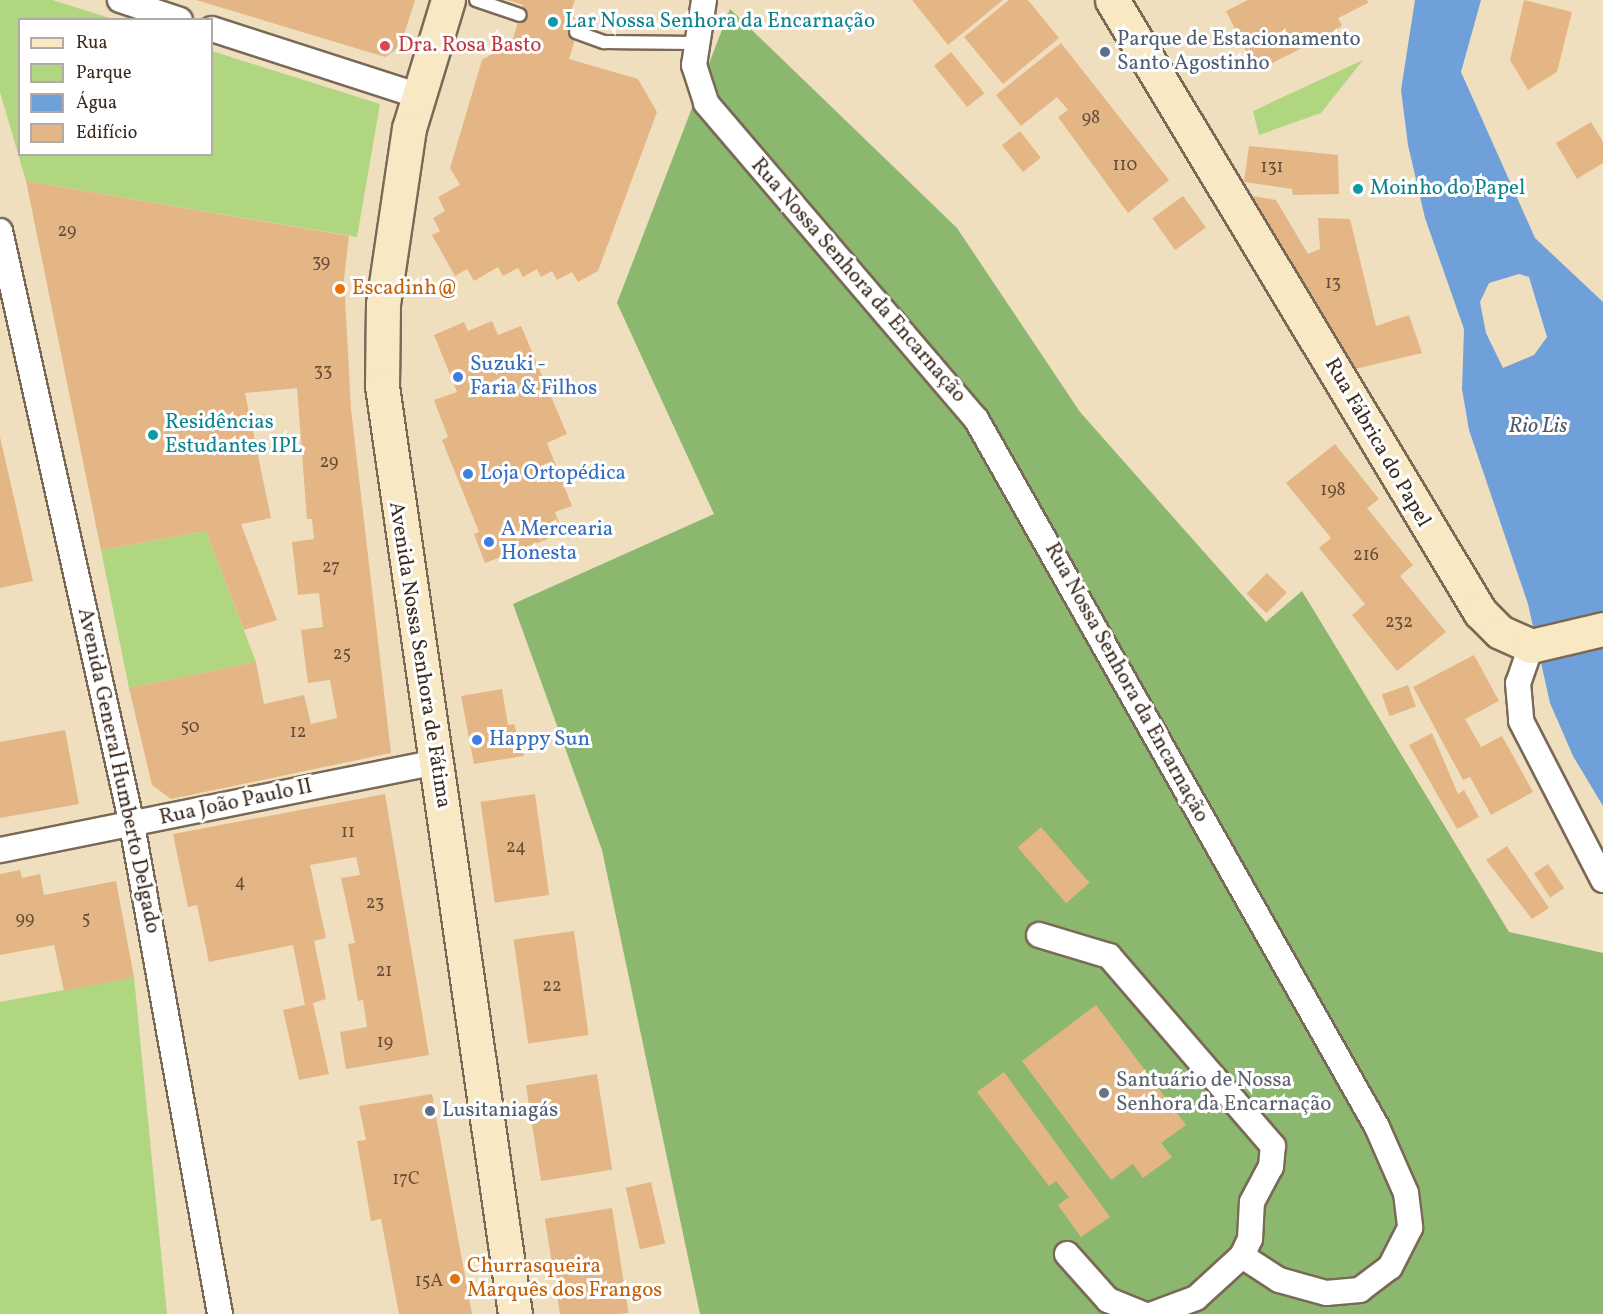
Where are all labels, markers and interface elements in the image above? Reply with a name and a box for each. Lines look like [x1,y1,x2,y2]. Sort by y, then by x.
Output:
place label: Lar Nossa Senhora da Encarnação [565,9,875,35]
marker: Lar Nossa Senhora da Encarnação [546,15,560,29]
legend [18,18,213,156]
place label: Parque de Estacionamento Santo Agostinho [1117,27,1361,77]
text: Rua [76,31,107,56]
place label: Dra. Rosa Basto [398,33,541,59]
marker: Dra. Rosa Basto [376,37,394,55]
marker: Parque de Estacionamento Santo Agostinho [1098,45,1112,59]
text: Parque [76,61,131,86]
text: Água [76,91,117,116]
house number: 98 [1082,108,1100,130]
text: Edifício [76,121,137,146]
street label: Rua Nossa Senhora da Encarnação [745,154,971,408]
house number: 110 [1113,155,1137,177]
house number: 131 [1260,157,1284,179]
place label: Moinho do Papel [1370,176,1525,202]
marker: Moinho do Papel [1351,182,1365,196]
house number: 29 [58,221,76,243]
house number: 39 [312,252,330,274]
house number: 13 [1325,273,1341,295]
place label: Escadinh@ [352,276,458,302]
marker: Escadinh@ [333,282,347,296]
place label: Suzuki - Faria & Filhos [470,352,597,402]
street label: Rua Fábrica do Papel [1318,354,1436,532]
house number: 33 [314,361,332,383]
marker: Suzuki - Faria & Filhos [451,370,465,384]
place label: Residências Estudantes IPL [165,410,302,460]
water label: Rio Lis [1509,414,1567,440]
marker: Residências Estudantes IPL [146,428,160,442]
house number: 29 [320,452,338,474]
place label: Loja Ortopédica [480,461,626,487]
marker: Loja Ortopédica [461,467,475,481]
house number: 198 [1320,480,1346,502]
street label: Avenida Nossa Senhora de Fátima [382,500,456,810]
place label: A Mercearia Honesta [501,517,613,567]
marker: A Mercearia Honesta [482,535,496,549]
street label: Rua Nossa Senhora da Encarnação [1038,539,1214,827]
house number: 216 [1353,545,1379,567]
house number: 27 [322,557,340,579]
street label: Avenida General Humberto Delgado [71,606,165,936]
house number: 232 [1385,612,1413,634]
house number: 25 [333,644,351,666]
house number: 50 [180,717,200,739]
house number: 12 [290,722,306,744]
place label: Happy Sun [489,727,591,753]
marker: Happy Sun [470,733,484,747]
street label: Rua João Paulo II [157,774,315,832]
house number: 11 [341,822,355,844]
house number: 24 [506,837,526,859]
house number: 4 [235,872,245,894]
house number: 23 [366,893,384,915]
house number: 99 [16,909,34,931]
house number: 5 [82,909,90,931]
house number: 21 [376,961,392,983]
house number: 22 [542,976,562,998]
house number: 19 [377,1032,393,1054]
place label: Santuário de Nossa Senhora da Encarnação [1116,1068,1332,1118]
marker: Santuário de Nossa Senhora da Encarnação [1097,1086,1111,1100]
place label: Lusitaniagás [442,1098,558,1124]
marker: Lusitaniagás [423,1104,437,1118]
house number: 17C [392,1169,420,1191]
place label: Churrasqueira Marquês dos Frangos [467,1254,662,1304]
house number: 15A [415,1271,443,1293]
marker: Churrasqueira Marquês dos Frangos [448,1272,462,1286]

